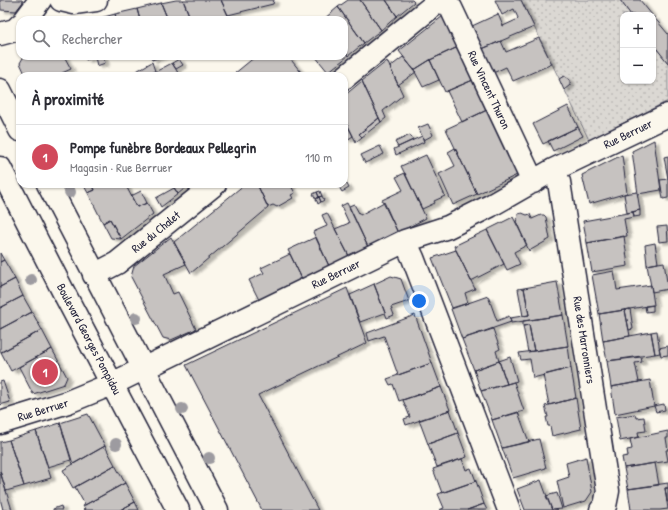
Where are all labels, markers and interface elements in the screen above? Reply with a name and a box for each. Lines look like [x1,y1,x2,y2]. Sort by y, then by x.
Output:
map controls [620,12,656,84]
button: + [620,12,656,48]
search box [16,16,348,60]
icon: search [30,27,52,49]
text: Rechercher [62,28,123,49]
street label: Rue Vincent Thuron [464,48,515,132]
button: − [620,48,656,84]
text: À proximité [32,87,104,110]
street label: Rue Berruer [601,114,655,153]
text: Pompe funèbre Bordeaux Pellegrin [70,137,256,158]
text: 1 [43,148,47,166]
text: 110 m [305,148,332,166]
text: Magasin · Rue Berruer [70,158,173,176]
street label: Rue du Chalet [128,206,184,257]
street label: Rue Berruer [309,254,363,293]
street label: Boulevard Georges Pompidou [53,280,126,398]
your location [409,291,429,311]
street label: Rue des Marronniers [569,295,600,385]
pin: 1 [32,357,58,387]
street label: Rue Berruer [15,394,71,425]

